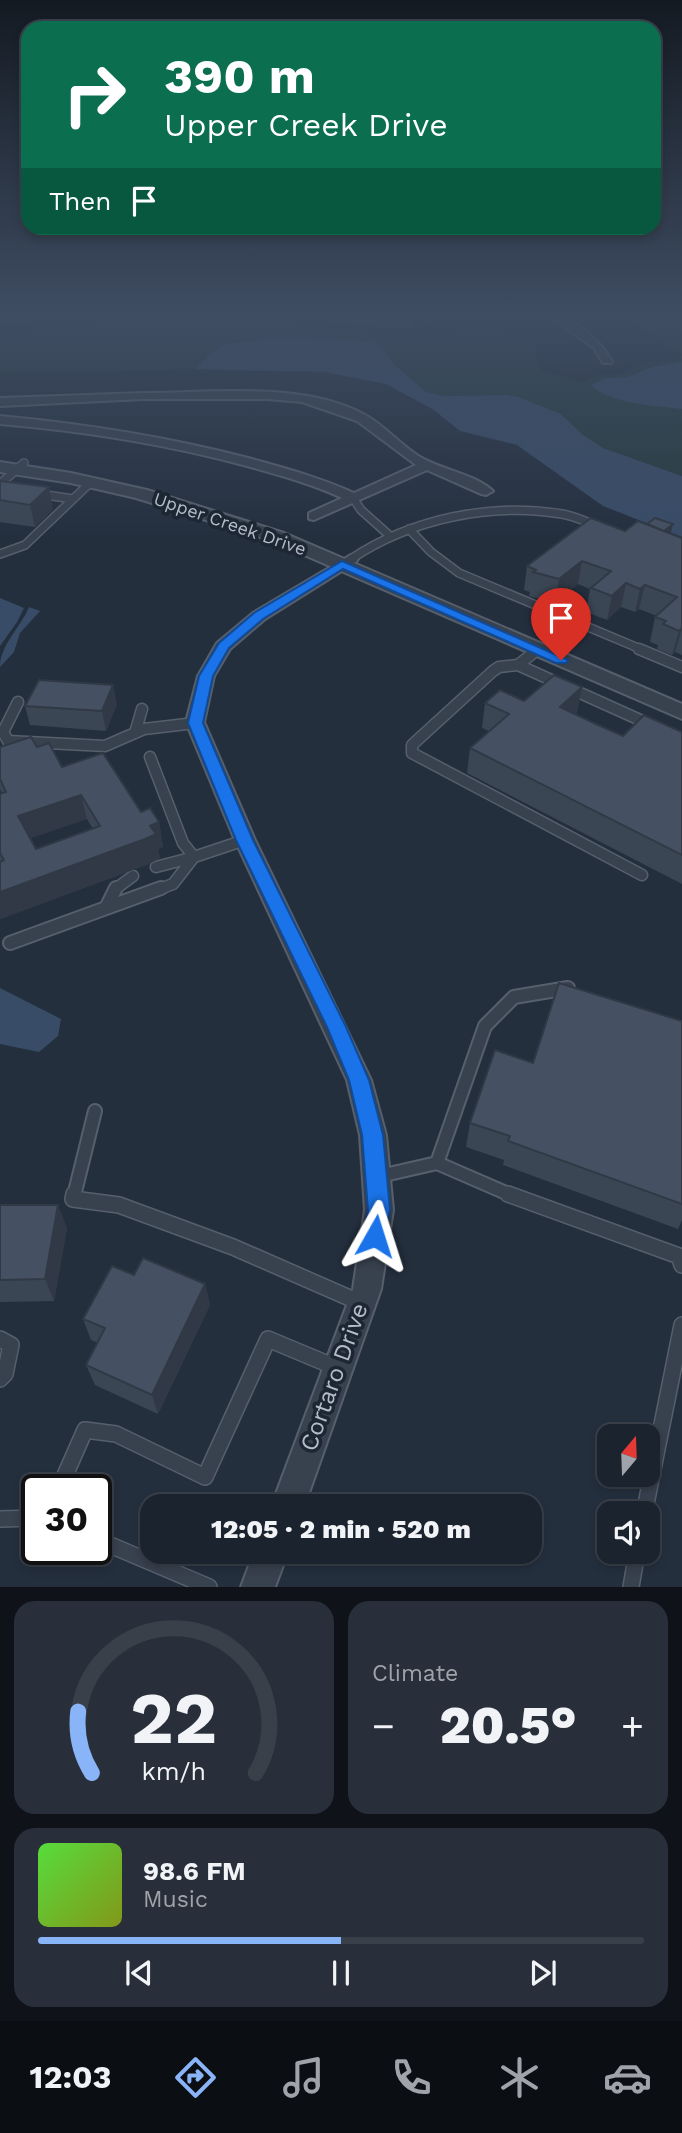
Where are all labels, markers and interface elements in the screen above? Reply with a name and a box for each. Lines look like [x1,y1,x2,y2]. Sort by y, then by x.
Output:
text: 390 m [164,47,315,105]
icon: right [49,49,140,140]
text: Upper Creek Drive [164,106,448,144]
icon: arrive [125,182,163,220]
text: Then [49,186,111,216]
street label: Upper Creek Drive [151,488,309,559]
pin [531,588,591,660]
icon: arrive [542,599,580,637]
position arrow [338,1199,412,1273]
street label: Cortaro Drive [294,1299,374,1455]
north arrow [597,1424,660,1488]
map controls [597,1424,660,1564]
speed limit sign: 30 [21,1474,112,1565]
button: sound [597,1501,660,1564]
text: 12:05 · 2 min · 520 m [211,1514,471,1544]
text: Climate [372,1660,458,1687]
text: 22 [131,1676,217,1762]
text: 20.5° [439,1695,577,1756]
text: − [372,1704,395,1748]
text: + [621,1704,644,1748]
text: km/h [142,1757,206,1786]
text: 98.6 FM [143,1856,246,1886]
text: Music [143,1886,208,1913]
icon: previous [120,1954,158,1992]
icon: pause [322,1954,360,1992]
icon: next [524,1954,562,1992]
icon: directions [171,2053,220,2102]
icon: music [279,2053,328,2102]
icon: phone [387,2053,436,2102]
icon: climate [495,2053,544,2102]
icon: car [603,2053,652,2102]
text: 12:03 [30,2058,111,2096]

